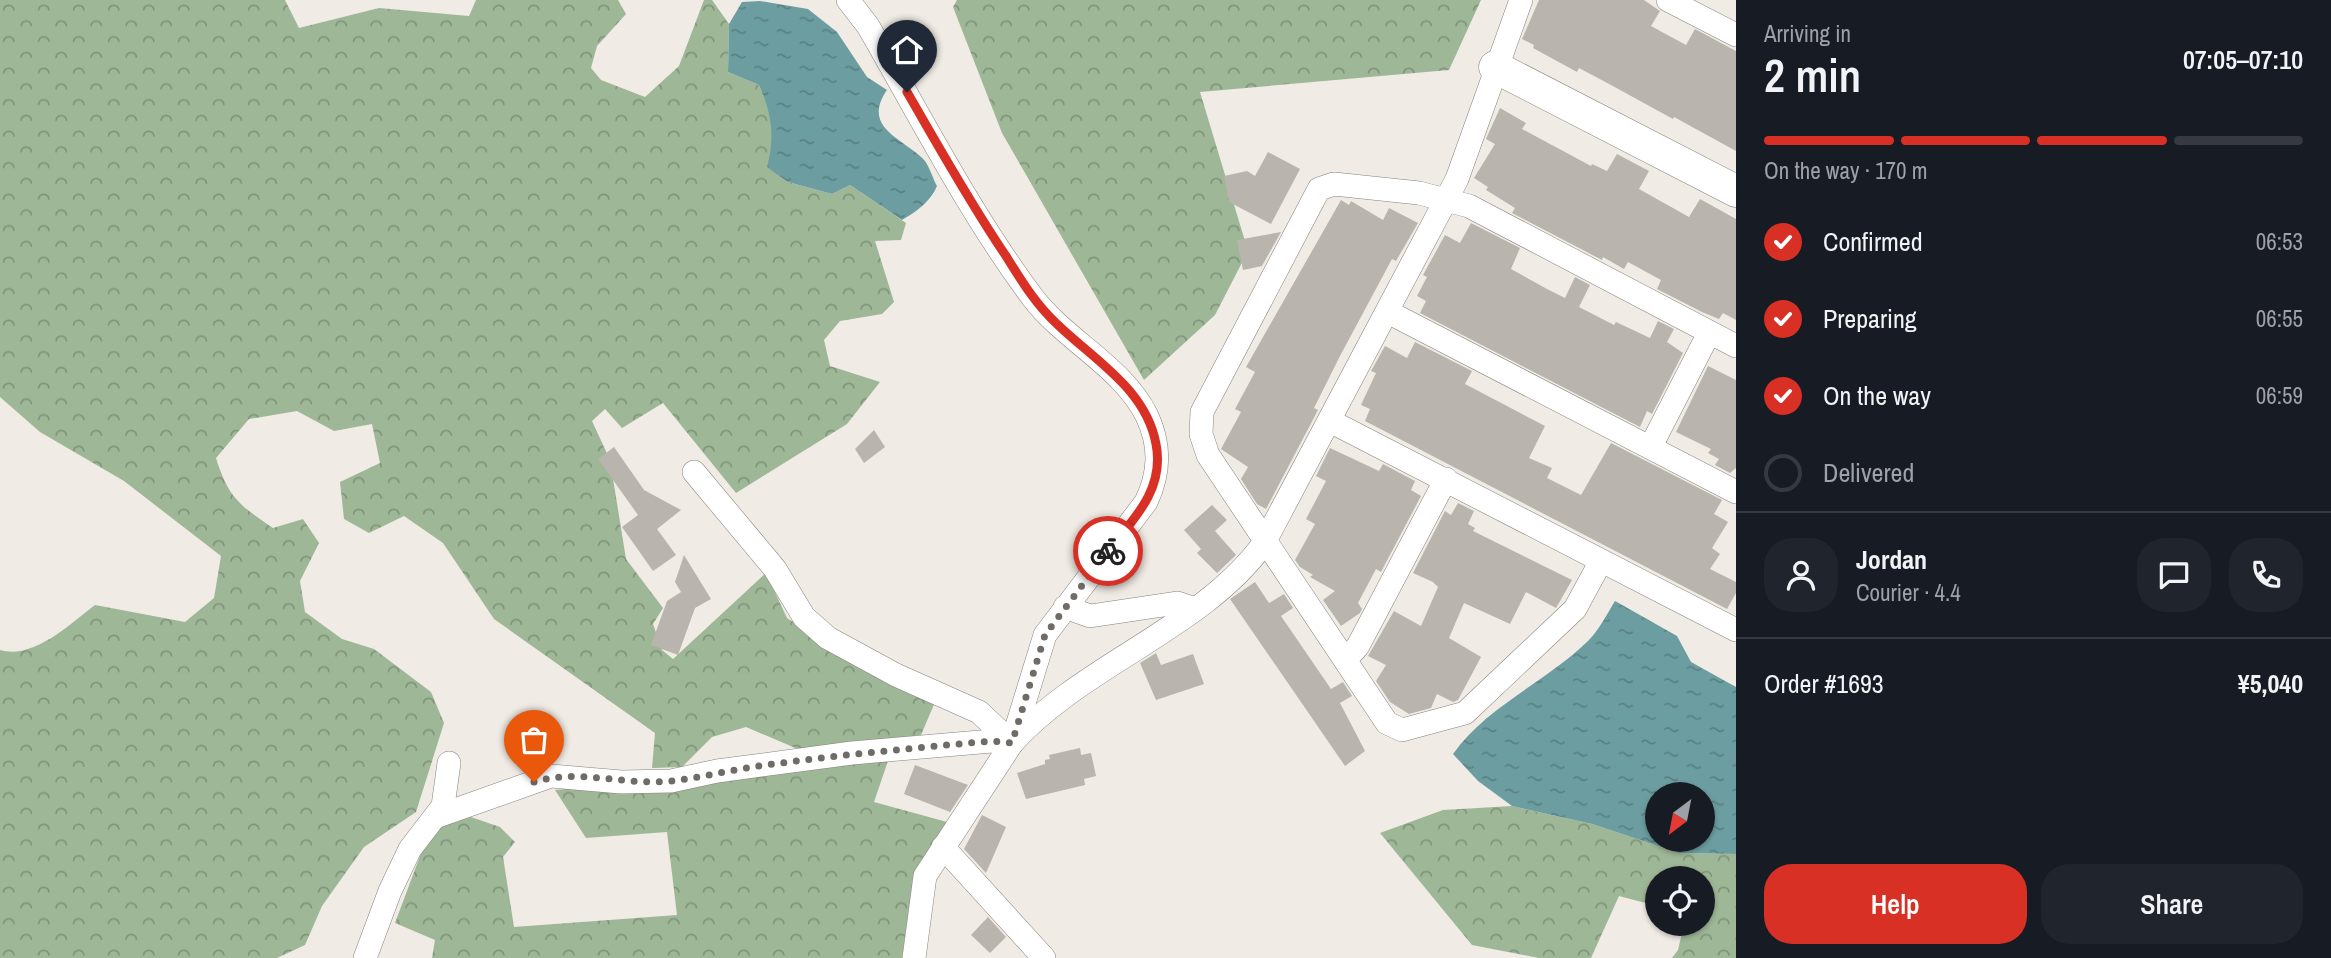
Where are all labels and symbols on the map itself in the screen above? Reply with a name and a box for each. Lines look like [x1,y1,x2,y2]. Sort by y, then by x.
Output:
pin [877,20,937,92]
courier [1073,516,1143,586]
pin [504,710,564,782]
north arrow [1645,782,1715,852]

